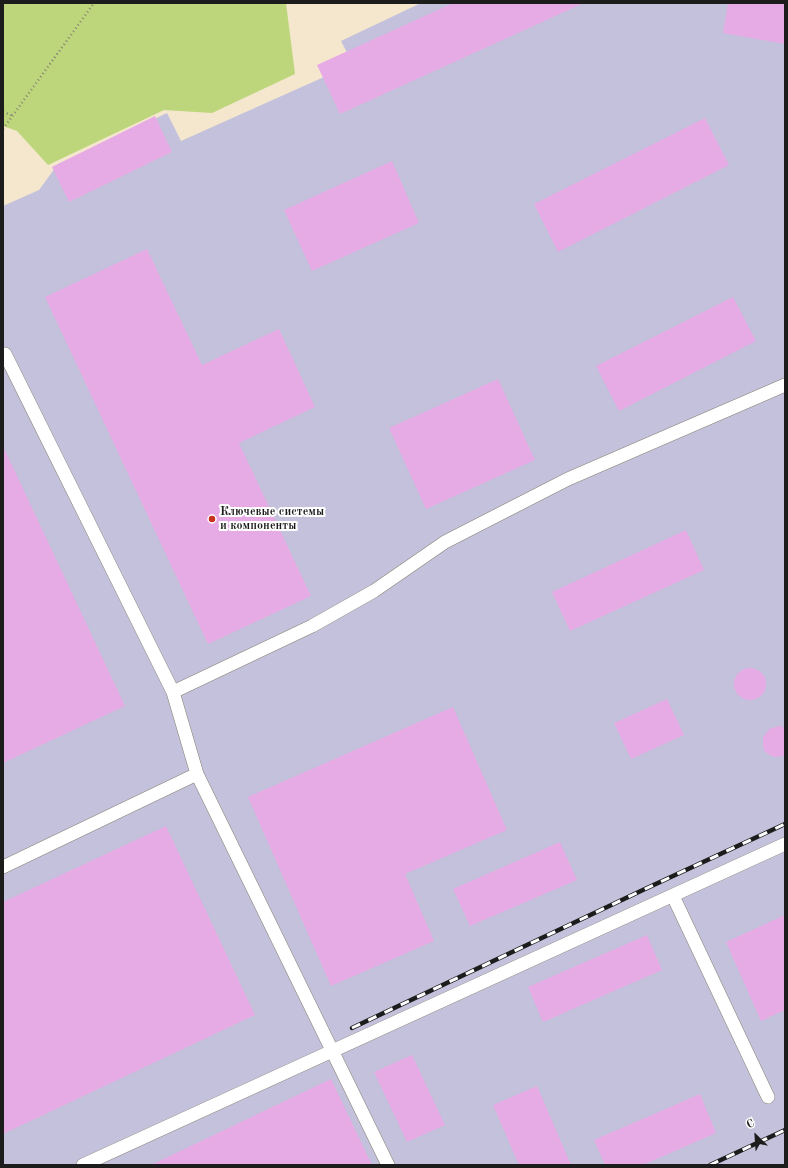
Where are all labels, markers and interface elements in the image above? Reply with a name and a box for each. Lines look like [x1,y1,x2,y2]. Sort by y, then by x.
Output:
place label: Ключевые системы и компоненты [220,505,324,533]
marker: Ключевые системы и компоненты [207,514,217,524]
north arrow [736,1116,776,1156]
text: С [745,1118,756,1131]

